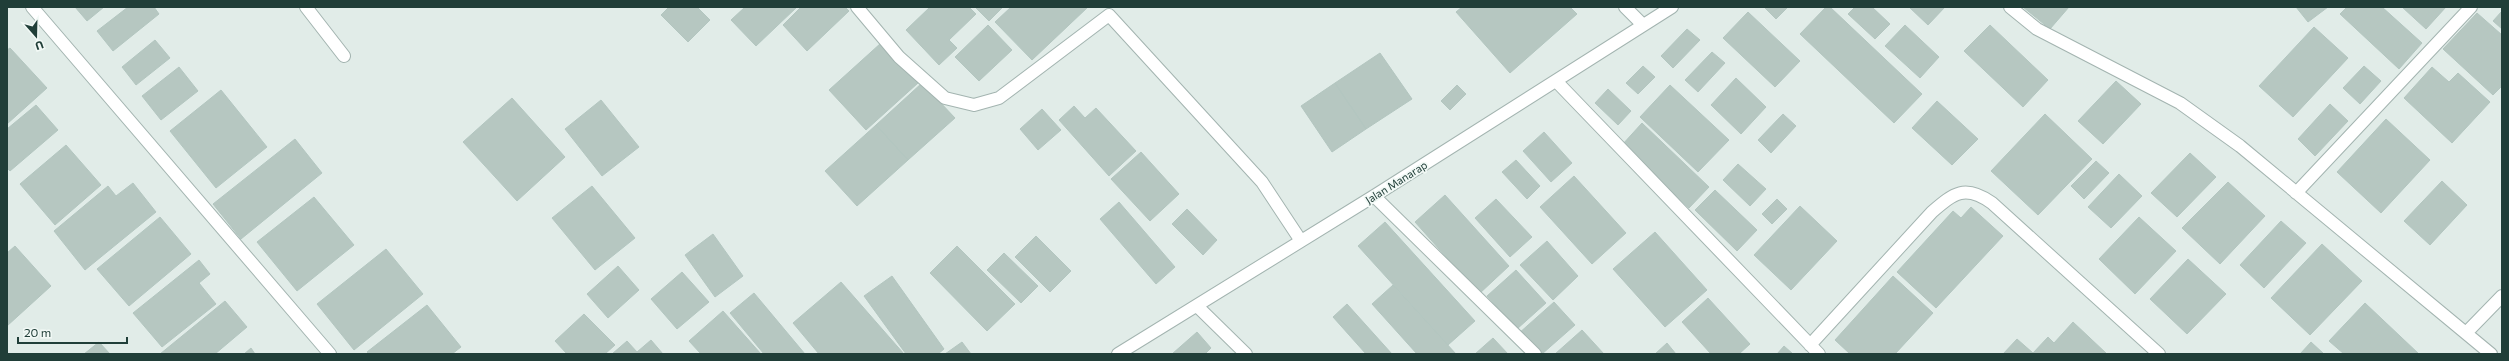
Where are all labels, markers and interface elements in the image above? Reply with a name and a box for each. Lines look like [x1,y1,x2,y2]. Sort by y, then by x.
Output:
north arrow [16,16,56,56]
text: U [34,38,46,53]
street label: Jalan Manarap [1363,158,1430,207]
scale bar [18,319,127,345]
text: 20 m [24,325,51,339]

